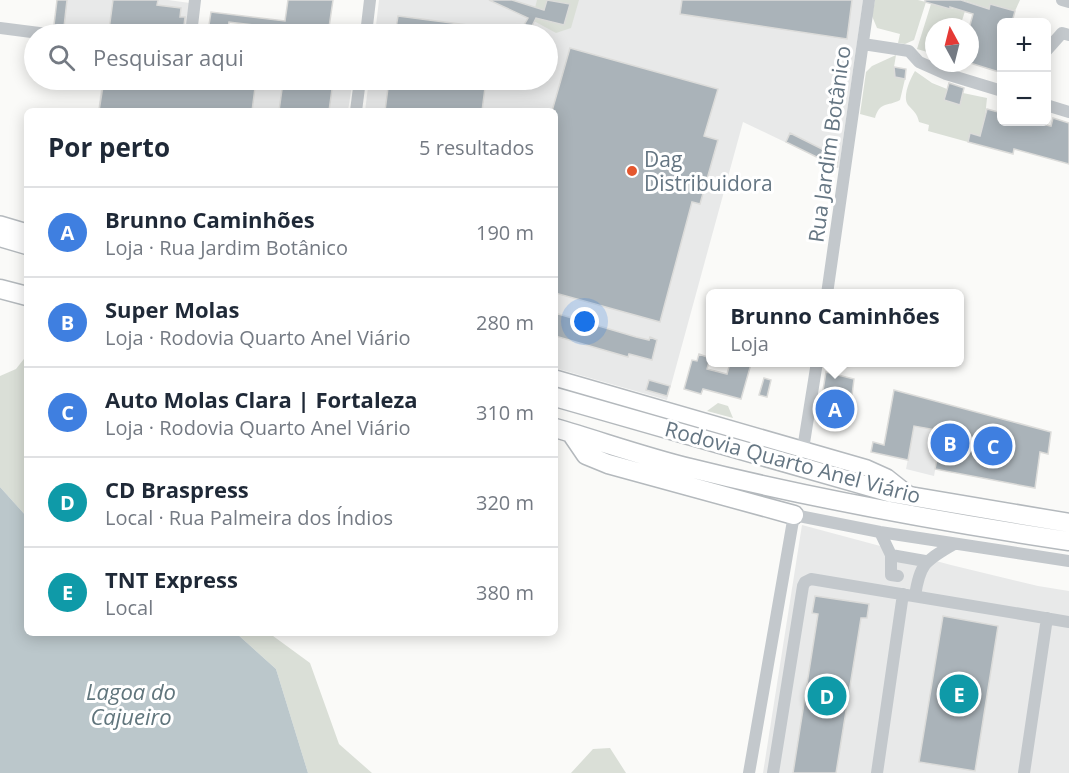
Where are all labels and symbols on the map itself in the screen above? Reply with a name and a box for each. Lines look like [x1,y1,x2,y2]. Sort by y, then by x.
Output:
north arrow [925,18,979,72]
street label: Rua Jardim Botânico [801,44,857,244]
place label: Dag Distribuidora [644,145,773,197]
marker: Dag Distribuidora [625,164,639,178]
your location [570,307,599,336]
pin: A [816,386,854,432]
street label: Rodovia Quarto Anel Viário [662,414,924,510]
pin: B [930,420,970,466]
pin: C [974,424,1012,468]
pin: E [940,672,978,716]
pin: D [808,674,846,718]
water label: Lagoa do Cajueiro [86,676,176,731]

